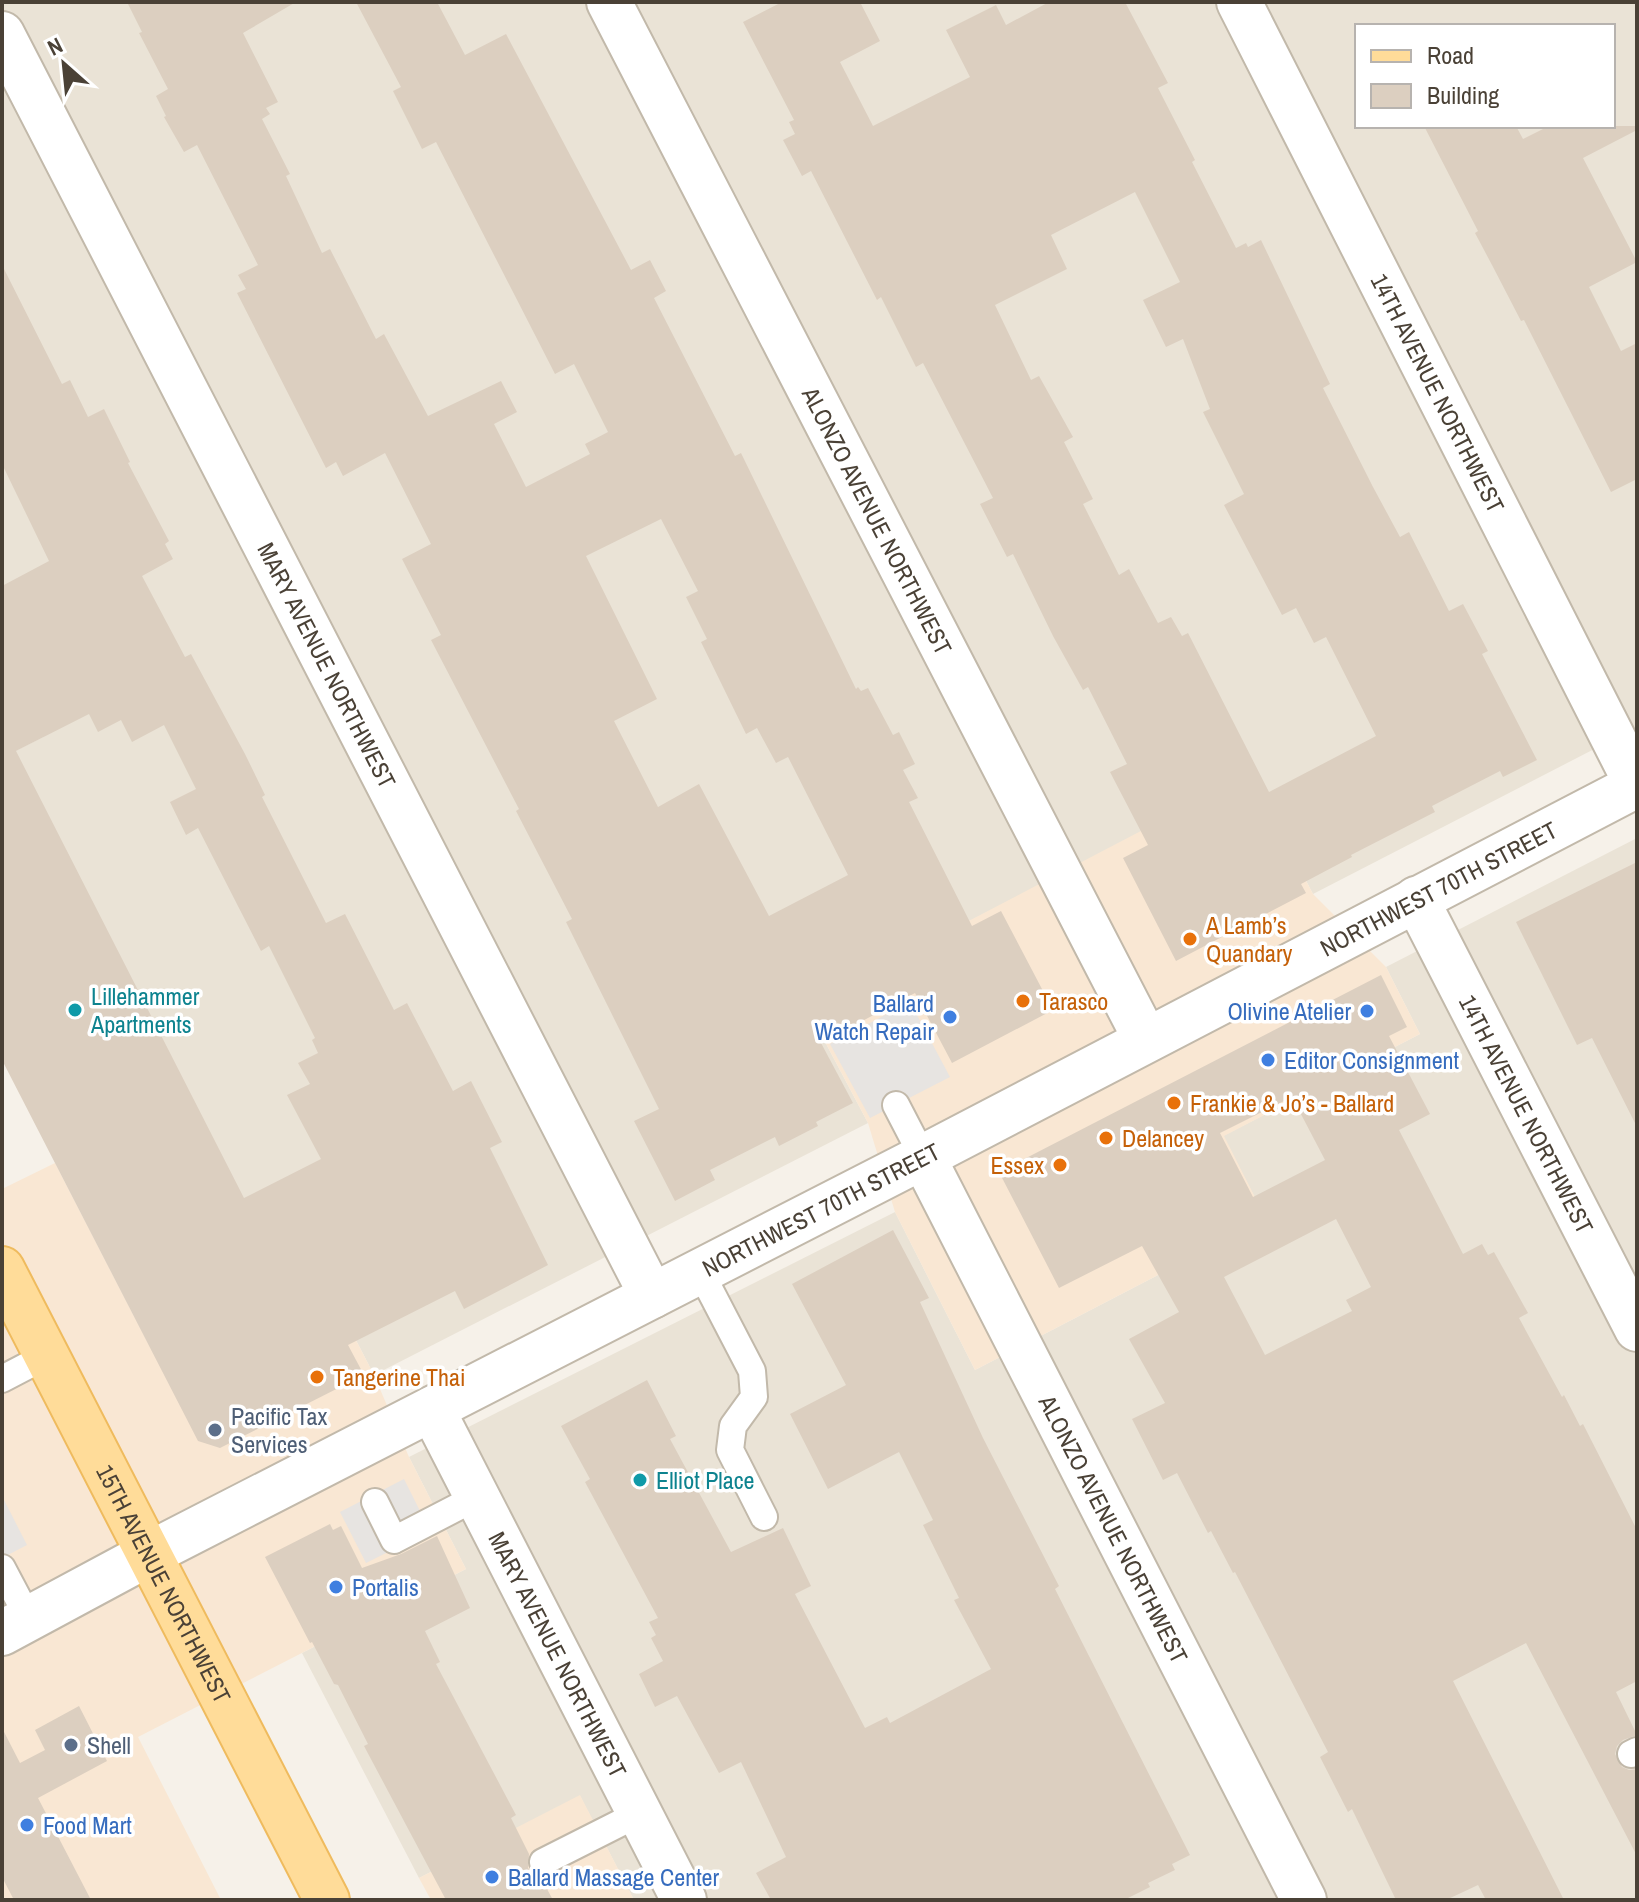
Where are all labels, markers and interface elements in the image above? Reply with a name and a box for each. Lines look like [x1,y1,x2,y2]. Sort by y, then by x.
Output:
north arrow [24,24,104,104]
legend [1355,24,1615,128]
text: N [42,30,68,63]
text: Road [1427,39,1474,71]
text: Building [1427,79,1499,111]
street label: 14TH AVENUE NORTHWEST [1364,268,1512,518]
street label: ALONZO AVENUE NORTHWEST [794,381,960,660]
street label: MARY AVENUE NORTHWEST [251,537,404,794]
street label: NORTHWEST 70TH STREET [1314,813,1563,963]
place label: A Lamb’s Quandary [1205,909,1293,969]
marker: A Lamb’s Quandary [1181,930,1199,948]
place label: Lillehammer Apartments [90,980,200,1040]
place label: Tarasco [1039,985,1108,1017]
place label: Ballard Watch Repair [814,987,934,1047]
street label: 14TH AVENUE NORTHWEST [1452,989,1601,1239]
marker: Tarasco [1014,992,1032,1010]
place label: Olivine Atelier [1227,995,1351,1027]
marker: Lillehammer Apartments [66,1001,84,1019]
marker: Olivine Atelier [1358,1002,1376,1020]
marker: Ballard Watch Repair [941,1008,959,1026]
place label: Editor Consignment [1284,1044,1460,1076]
marker: Editor Consignment [1259,1051,1277,1069]
place label: Frankie & Jo’s - Ballard [1190,1087,1394,1119]
marker: Frankie & Jo’s - Ballard [1165,1094,1183,1112]
place label: Delancey [1122,1122,1204,1154]
marker: Delancey [1097,1129,1115,1147]
street label: NORTHWEST 70TH STREET [697,1135,945,1284]
place label: Essex [990,1149,1044,1181]
marker: Essex [1051,1156,1069,1174]
place label: Tangerine Thai [333,1361,465,1393]
marker: Tangerine Thai [308,1368,326,1386]
street label: ALONZO AVENUE NORTHWEST [1031,1389,1196,1668]
place label: Pacific Tax Services [231,1400,327,1460]
marker: Pacific Tax Services [206,1421,224,1439]
street label: 15TH AVENUE NORTHWEST [89,1459,239,1708]
place label: Elliot Place [656,1464,754,1496]
marker: Elliot Place [631,1471,649,1489]
street label: MARY AVENUE NORTHWEST [482,1526,634,1783]
place label: Portalis [352,1571,419,1603]
marker: Portalis [327,1578,345,1596]
place label: Shell [87,1729,131,1761]
marker: Shell [62,1736,80,1754]
place label: Food Mart [43,1809,132,1841]
marker: Food Mart [18,1816,36,1834]
place label: Ballard Massage Center [508,1861,720,1893]
marker: Ballard Massage Center [483,1868,501,1886]

